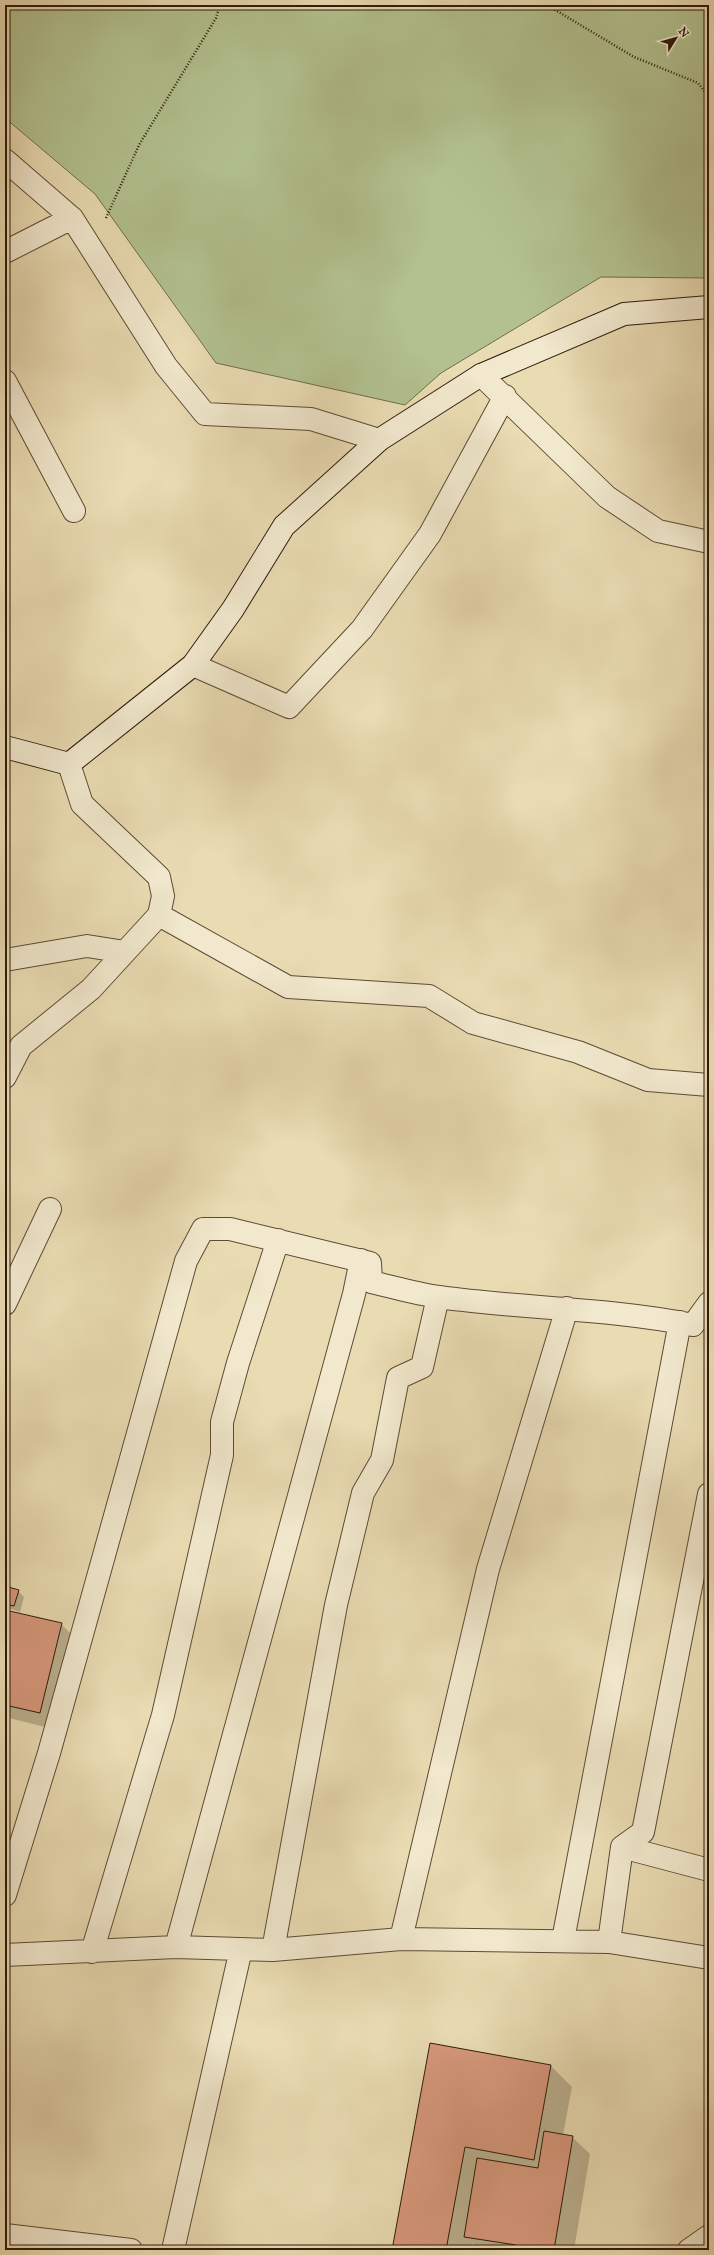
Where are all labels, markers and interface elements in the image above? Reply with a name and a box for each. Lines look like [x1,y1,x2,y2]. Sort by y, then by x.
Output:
north arrow [656,18,696,58]
text: N [676,25,692,40]

